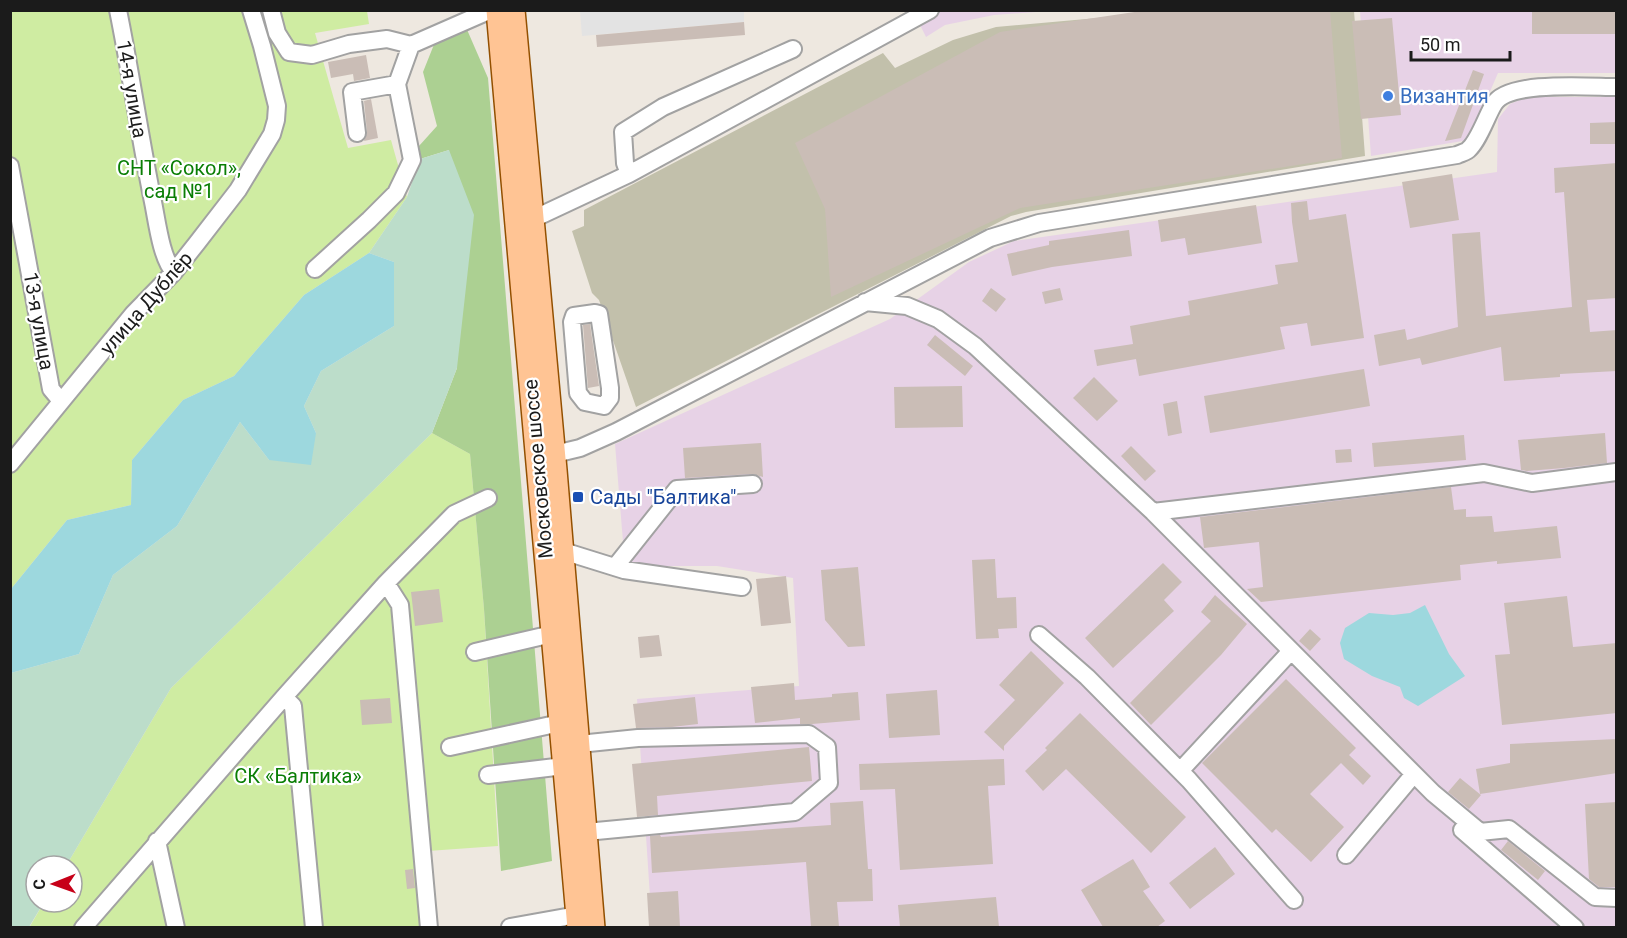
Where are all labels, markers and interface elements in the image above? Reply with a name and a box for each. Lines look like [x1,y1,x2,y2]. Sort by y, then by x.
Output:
scale bar [1411,24,1510,62]
text: 50 m [1420,34,1460,55]
street label: 14-я улица [112,38,152,140]
place label: Византия [1400,84,1489,108]
marker: Византия [1381,89,1395,103]
park label: СНТ «Сокол», сад №1 [117,156,241,203]
street label: улица Дублёр [95,247,197,359]
street label: 13-я улица [19,270,59,372]
street label: Московское шоссе [518,378,558,560]
place label: Сады "Балтика" [590,485,737,509]
marker: Сады "Балтика" [571,490,585,504]
park label: СК «Балтика» [234,764,362,788]
north arrow [24,854,84,914]
text: С [30,879,49,890]

